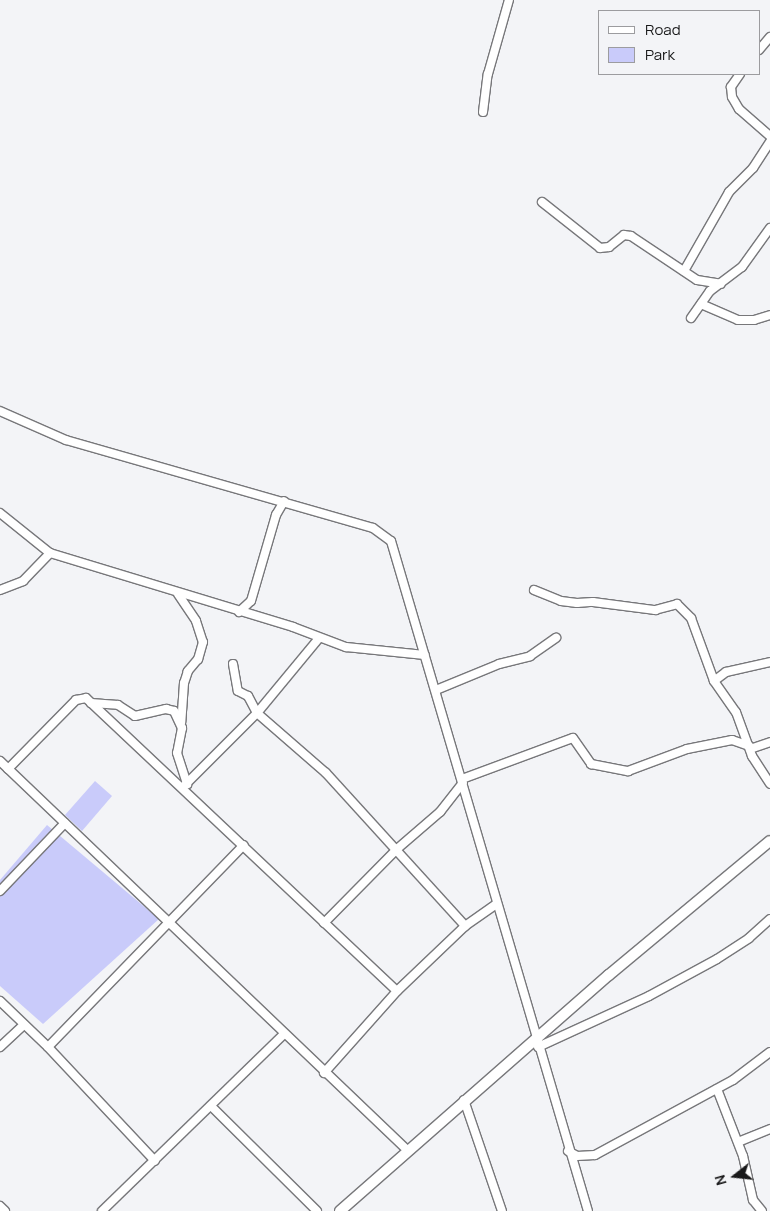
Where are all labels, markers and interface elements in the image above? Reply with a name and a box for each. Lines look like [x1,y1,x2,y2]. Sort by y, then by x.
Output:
legend [598,10,760,75]
text: Road [645,19,681,40]
text: Park [645,44,675,65]
north arrow [710,1151,760,1201]
text: N [710,1173,731,1188]

